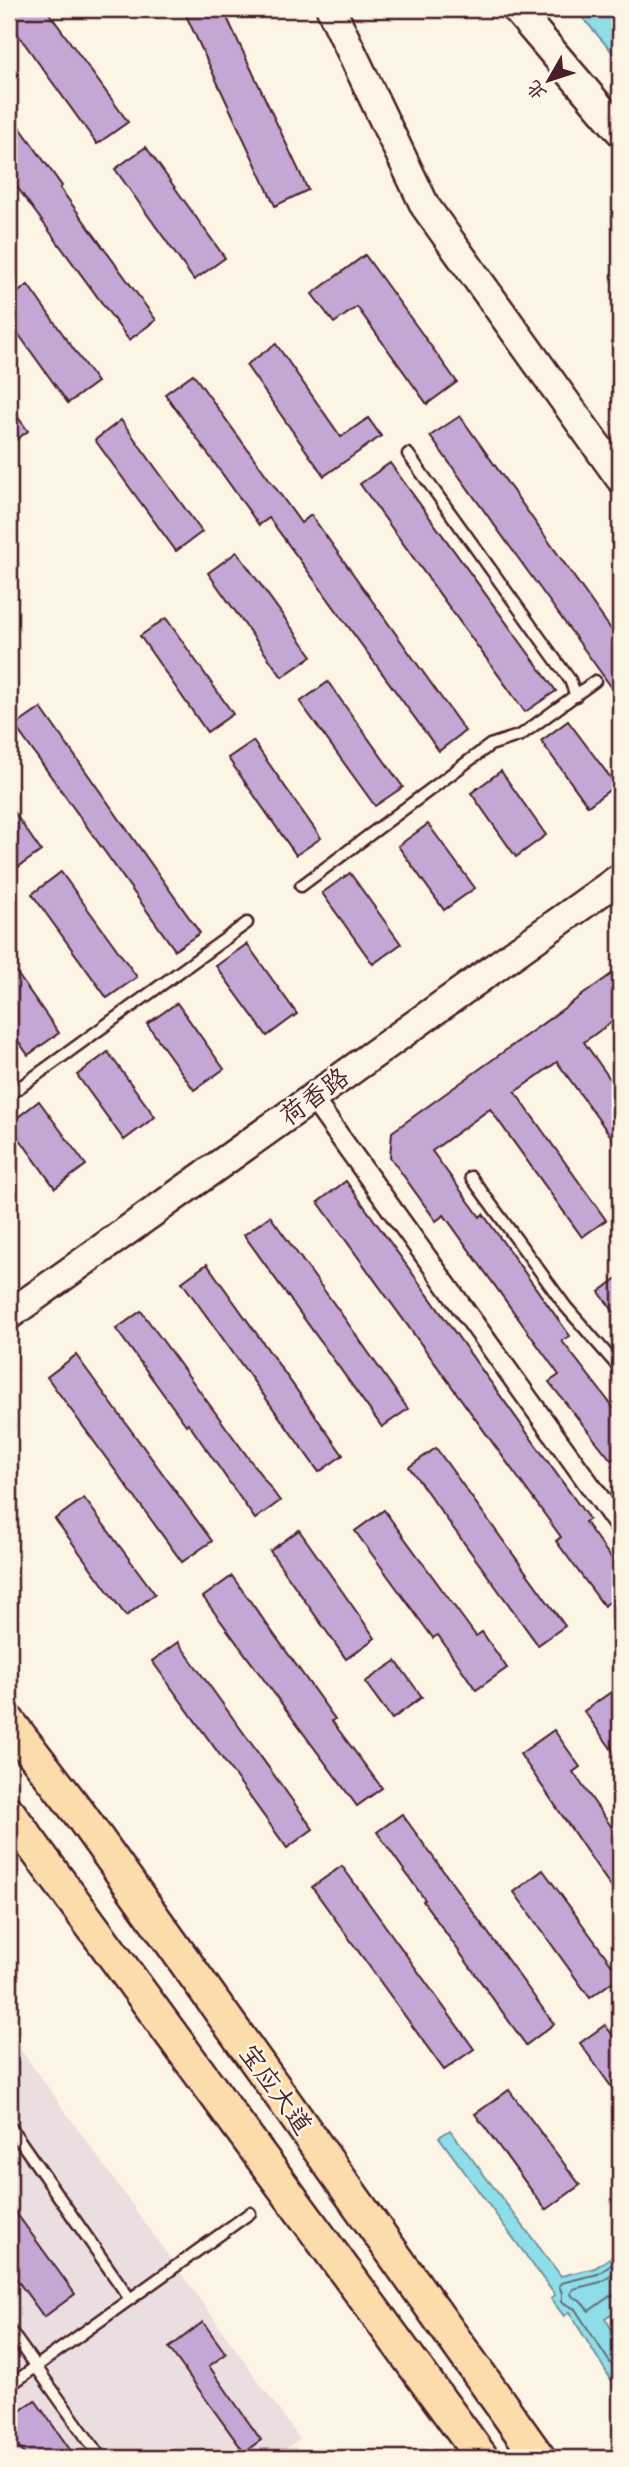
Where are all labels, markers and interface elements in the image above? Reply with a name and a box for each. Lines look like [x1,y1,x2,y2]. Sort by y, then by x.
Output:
north arrow [514,46,584,116]
text: 北 [517,73,555,108]
street label: 荷香路 [269,1054,359,1138]
street label: 宝应大道 [227,2033,325,2145]

